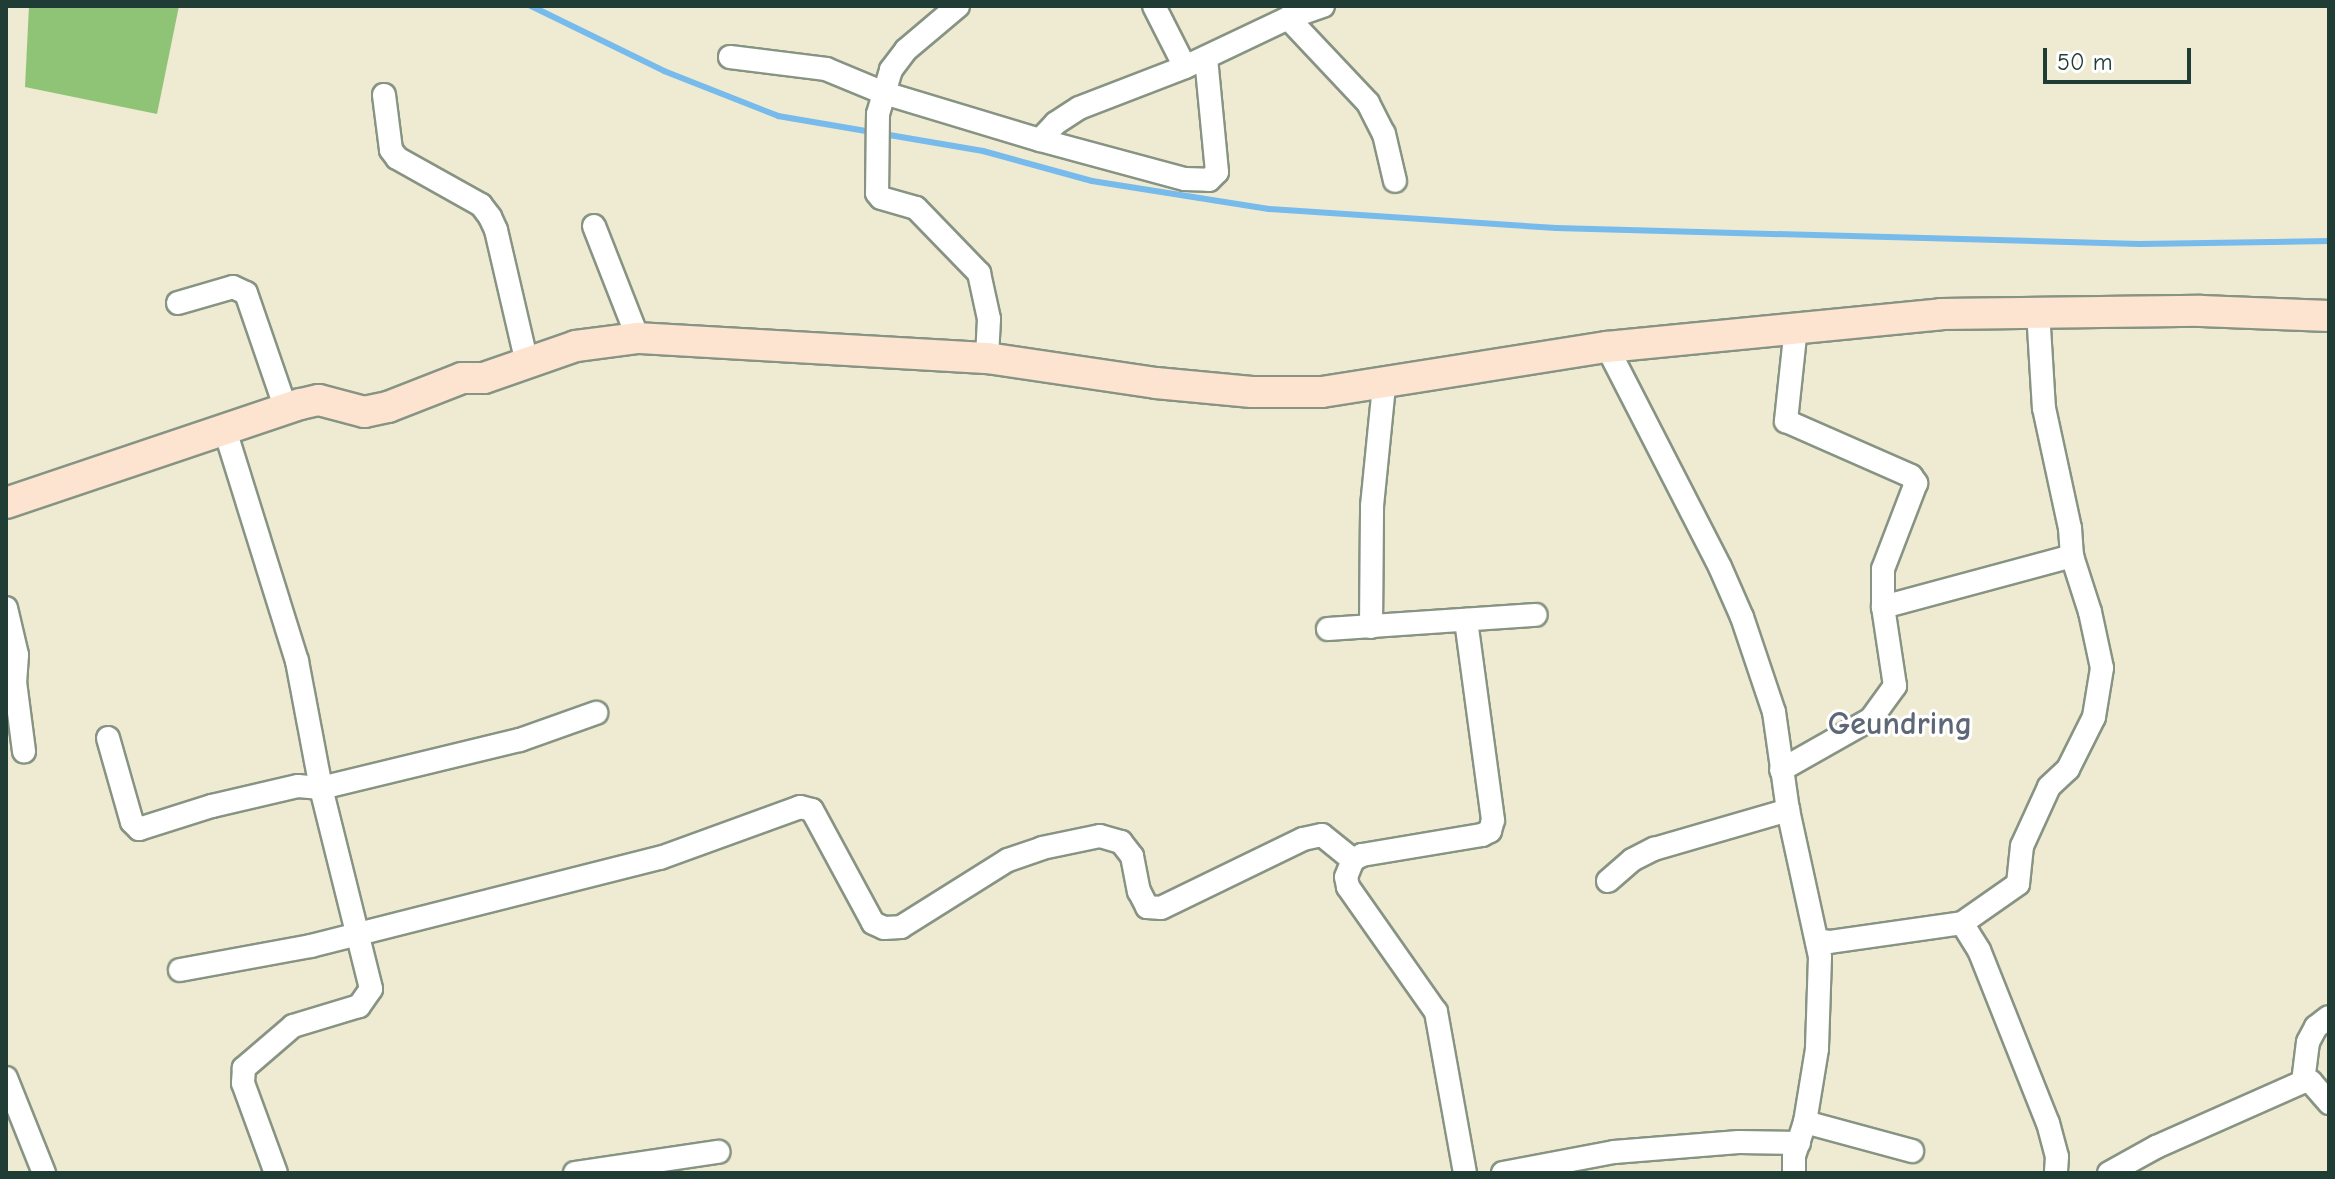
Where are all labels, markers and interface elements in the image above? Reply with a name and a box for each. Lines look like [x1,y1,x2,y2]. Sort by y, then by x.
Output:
scale bar [2047,32,2195,82]
text: 50 m [2057,48,2113,76]
district label: Geundring [1828,705,1972,743]

